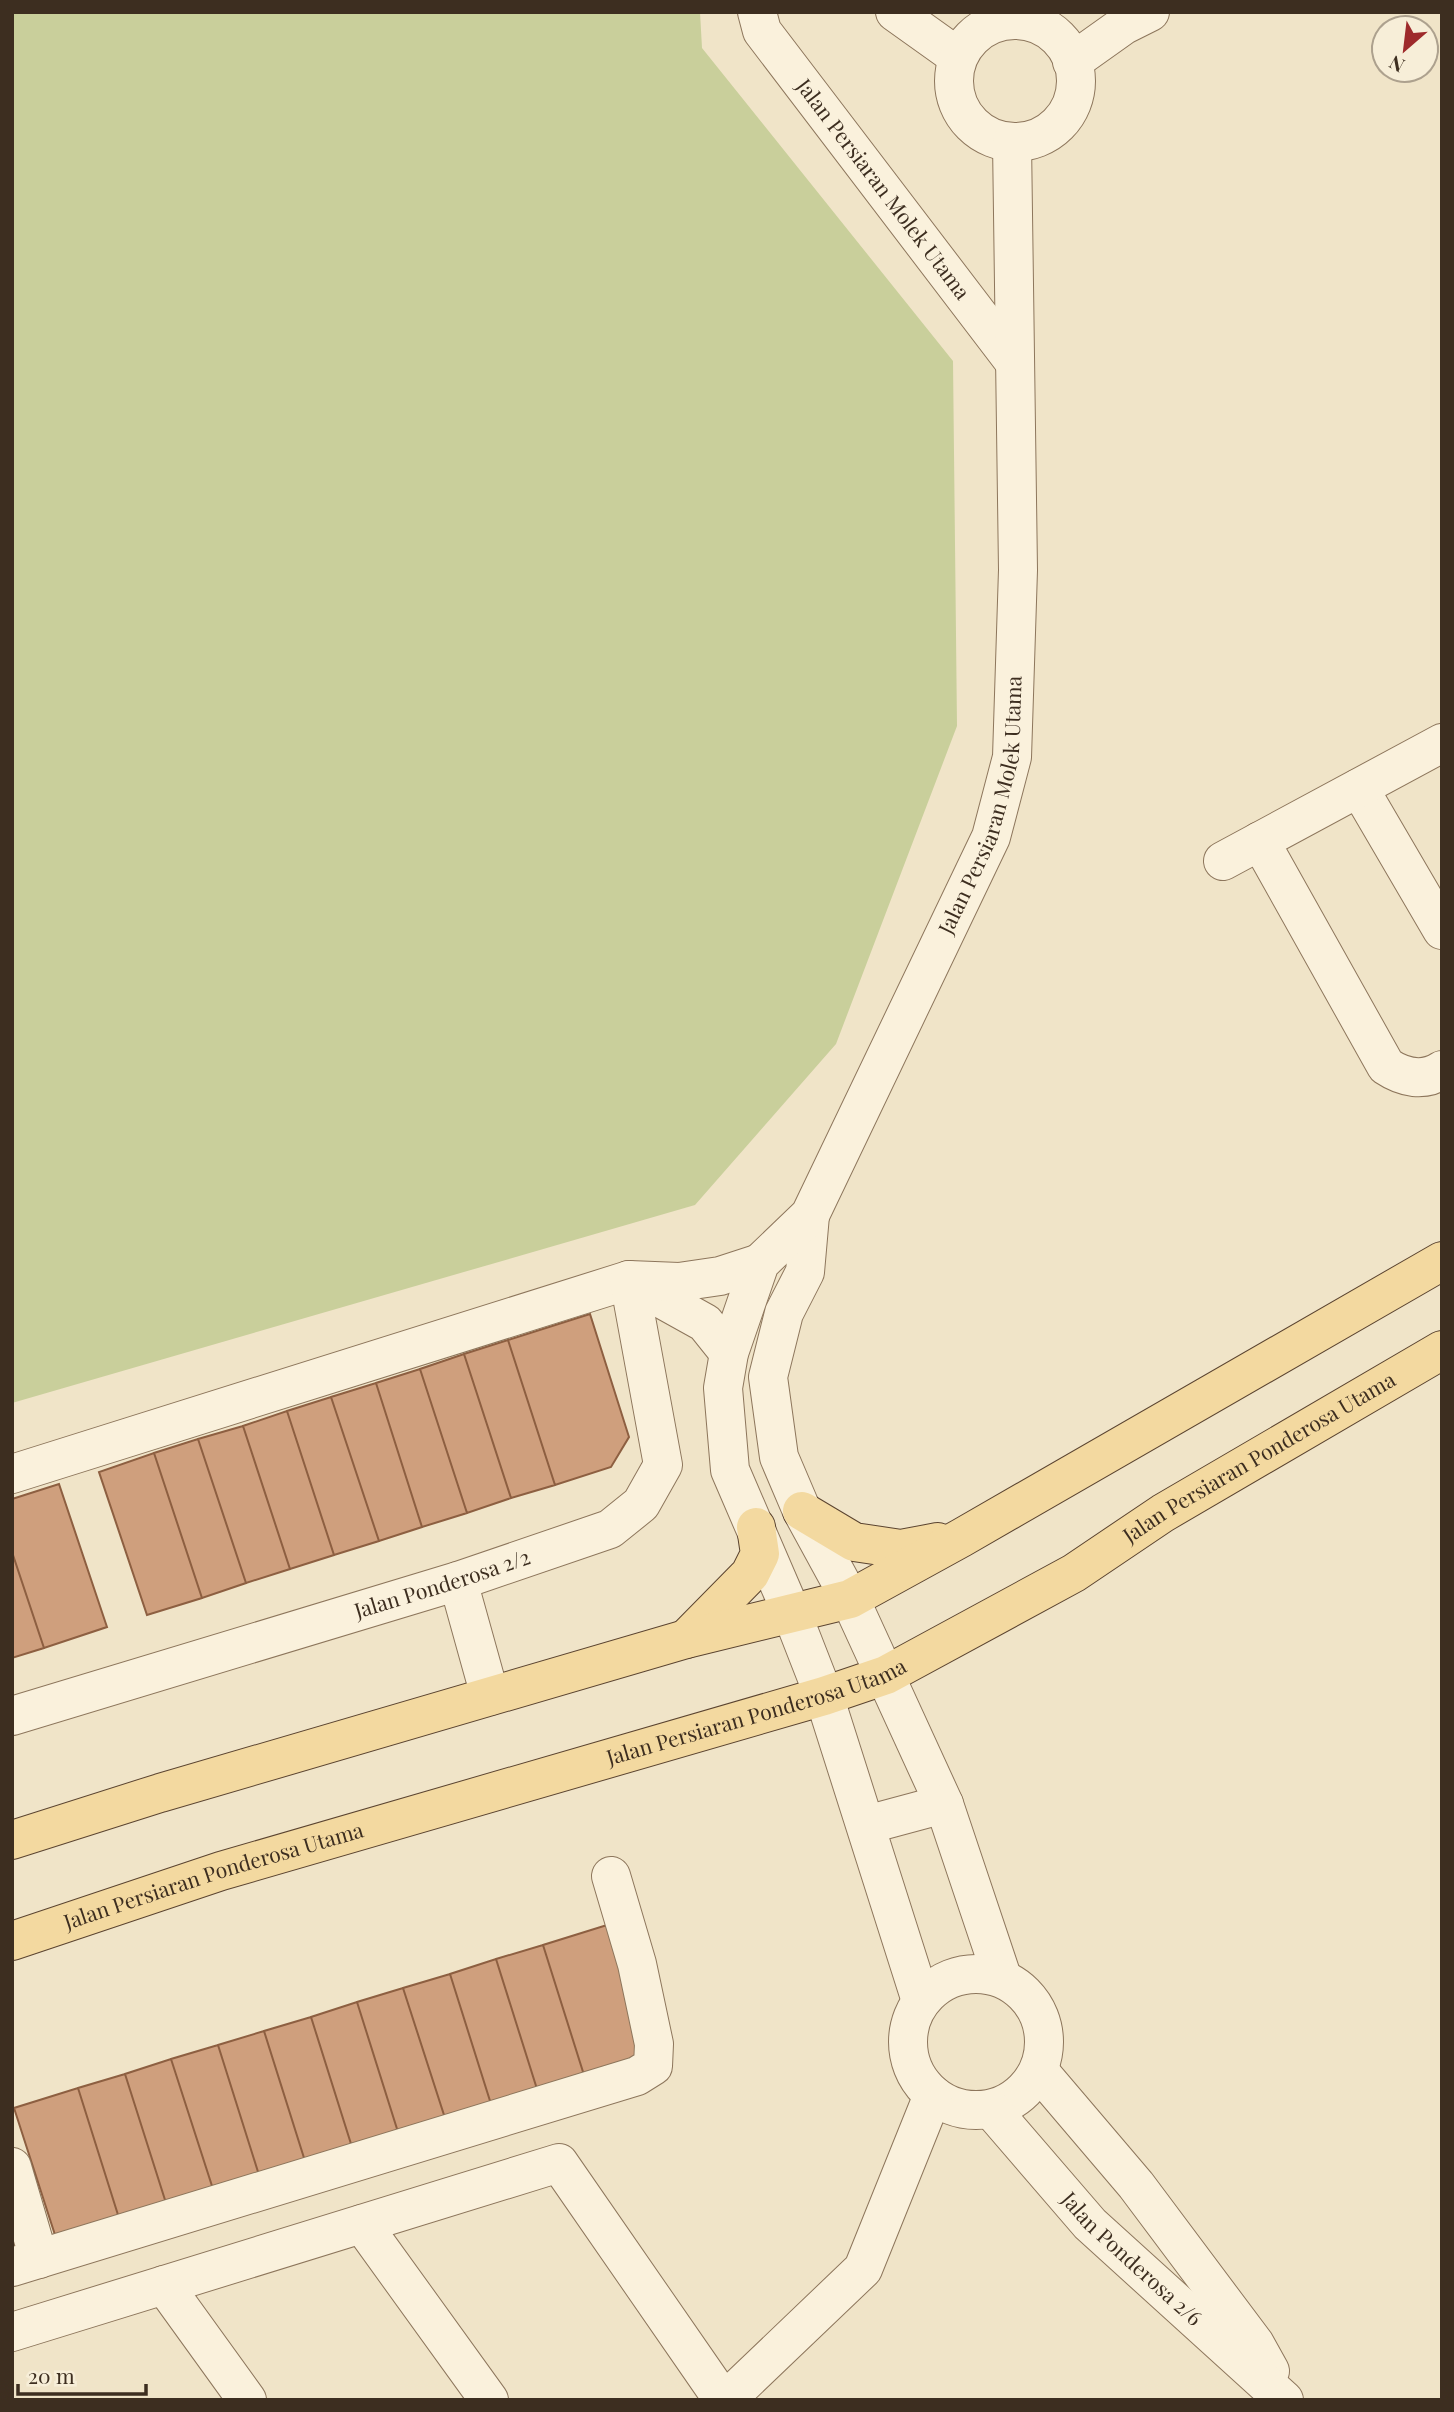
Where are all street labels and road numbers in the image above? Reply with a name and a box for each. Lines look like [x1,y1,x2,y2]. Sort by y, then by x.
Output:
street label: Jalan Persiaran Molek Utama [791,72,978,305]
street label: Jalan Persiaran Molek Utama [930,675,1027,939]
street label: Jalan Persiaran Ponderosa Utama [1116,1364,1400,1549]
street label: Jalan Ponderosa 2/2 [350,1541,533,1624]
street label: Jalan Persiaran Ponderosa Utama [602,1650,911,1771]
street label: Jalan Persiaran Ponderosa Utama [59,1814,367,1935]
street label: Jalan Ponderosa 2/6 [1056,2184,1209,2331]

